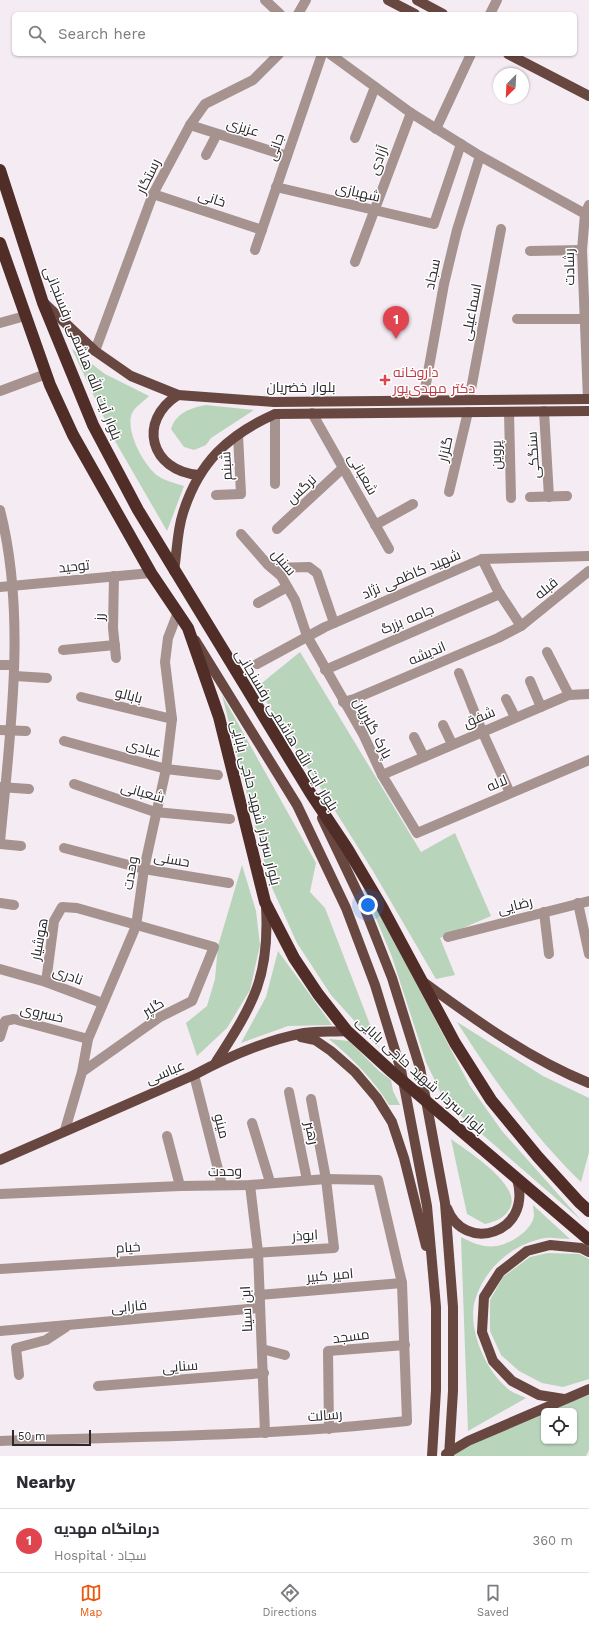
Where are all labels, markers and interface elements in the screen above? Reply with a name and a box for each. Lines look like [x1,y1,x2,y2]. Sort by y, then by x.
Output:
search box [12,12,577,56]
icon: search [26,23,48,45]
text: Search here [58,25,146,43]
north arrow [493,68,529,104]
street label: عزیزی [225,115,261,139]
street label: جانی [263,131,287,163]
street label: آزادی [365,143,391,177]
street label: رستگار [132,156,163,197]
street label: شهبازی [334,179,382,205]
street label: خانی [196,186,228,210]
street label: رشادت [561,248,577,286]
street label: سجاد [421,257,443,291]
street label: بلوار آیت الله هاشمی رفسنجانی [41,263,126,442]
street label: اسماعیلی [458,282,484,342]
pin: 1 [383,306,409,339]
place label: داروخانه دکتر مهدی‌پور [392,364,475,398]
marker: داروخانه دکتر مهدی‌پور [380,375,390,385]
street label: بلوار خضریان [267,379,335,395]
street label: سنگکی [523,431,543,479]
street label: گلزار [434,435,456,464]
street label: پروین [488,440,506,470]
street label: شبنم [217,451,237,481]
street label: شعبانی [345,451,381,497]
street label: نرگس [283,471,319,507]
street label: سنبل [268,546,300,578]
street label: شهید کاظمی نژاد [359,546,463,602]
street label: توحید [58,556,91,576]
street label: قبله [531,574,561,602]
street label: جامه بزرگ [378,601,436,637]
street label: رز [91,613,107,622]
street label: اندیشه [406,638,448,668]
street label: بلوار آیت الله هاشمی رفسنجانی [232,646,343,814]
street label: بابالو [114,684,144,706]
street label: پارک گلپریان [349,695,396,762]
street label: شفق [461,703,498,732]
street label: بلوار سردار شهید حاجی بابایی [228,719,284,887]
street label: عبادی [125,736,163,760]
street label: لاله [484,772,510,794]
street label: شعبانی [119,778,167,806]
street label: حسنی [153,848,191,870]
street label: وحدت [119,855,141,891]
street label: رضایی [496,893,534,917]
your location [358,895,378,915]
street label: هوشیار [27,916,51,962]
street label: نادری [51,962,85,988]
street label: گلپر [139,994,168,1022]
street label: خسروی [19,1000,65,1026]
street label: بلوار سردار شهید حاجی بابایی [353,1013,489,1137]
street label: عباسی [143,1057,187,1087]
street label: مینو [211,1112,233,1140]
street label: رهبر [302,1119,322,1146]
street label: وحدت [208,1163,242,1179]
street label: ابوذر [291,1226,318,1244]
street label: خیام [115,1238,141,1258]
street label: امیر کبیر [305,1265,354,1285]
street label: ابن سینا [237,1286,255,1332]
street label: فارابی [110,1296,148,1316]
street label: مسجد [332,1326,370,1346]
street label: سنایی [162,1357,198,1375]
street label: رسالت [307,1406,343,1424]
map controls [541,1408,577,1444]
button: locate [541,1408,577,1444]
scale bar [12,1428,91,1447]
text: 50 m [18,1430,45,1443]
text: Nearby [16,1472,75,1492]
text: درمانگاه مهدیه [54,1520,159,1538]
text: 1 [26,1533,32,1548]
text: 360 m [533,1533,573,1548]
text: Hospital · سجاد [54,1548,147,1563]
tab: Map [80,1582,102,1619]
tab: Directions [263,1582,317,1619]
tab: Saved [477,1582,509,1619]

